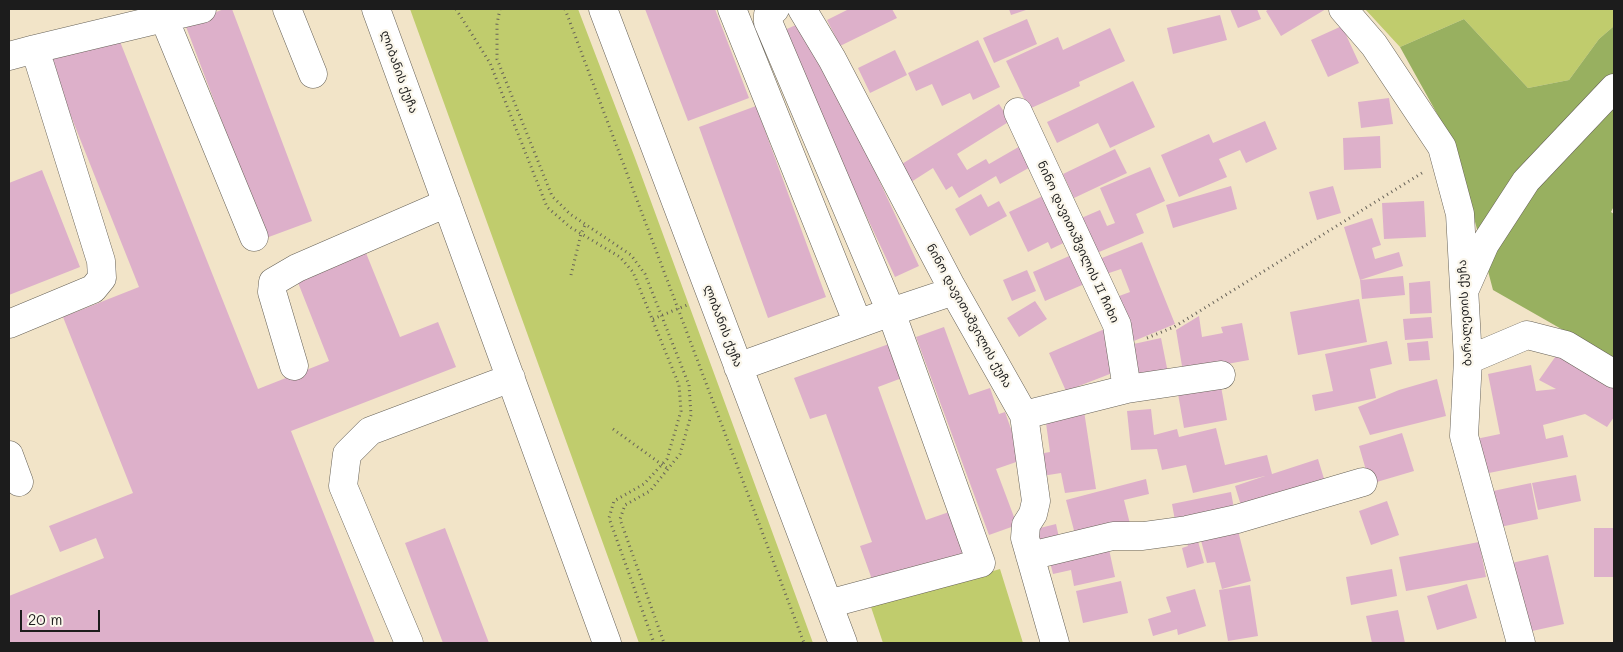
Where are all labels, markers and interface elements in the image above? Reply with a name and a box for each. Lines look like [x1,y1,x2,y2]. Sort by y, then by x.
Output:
street label: ლიბანის ქუჩა [377,29,421,115]
street label: ნინო დავითაშვილის II ჩიხი [1034,159,1122,325]
street label: ნინო დავითაშვილის ქუჩა [923,241,1015,391]
street label: ბარალეთის ქუჩა [1455,259,1475,367]
street label: ლიბანის ქუჩა [701,283,745,369]
scale bar [22,600,102,632]
text: 20 m [28,609,62,629]

